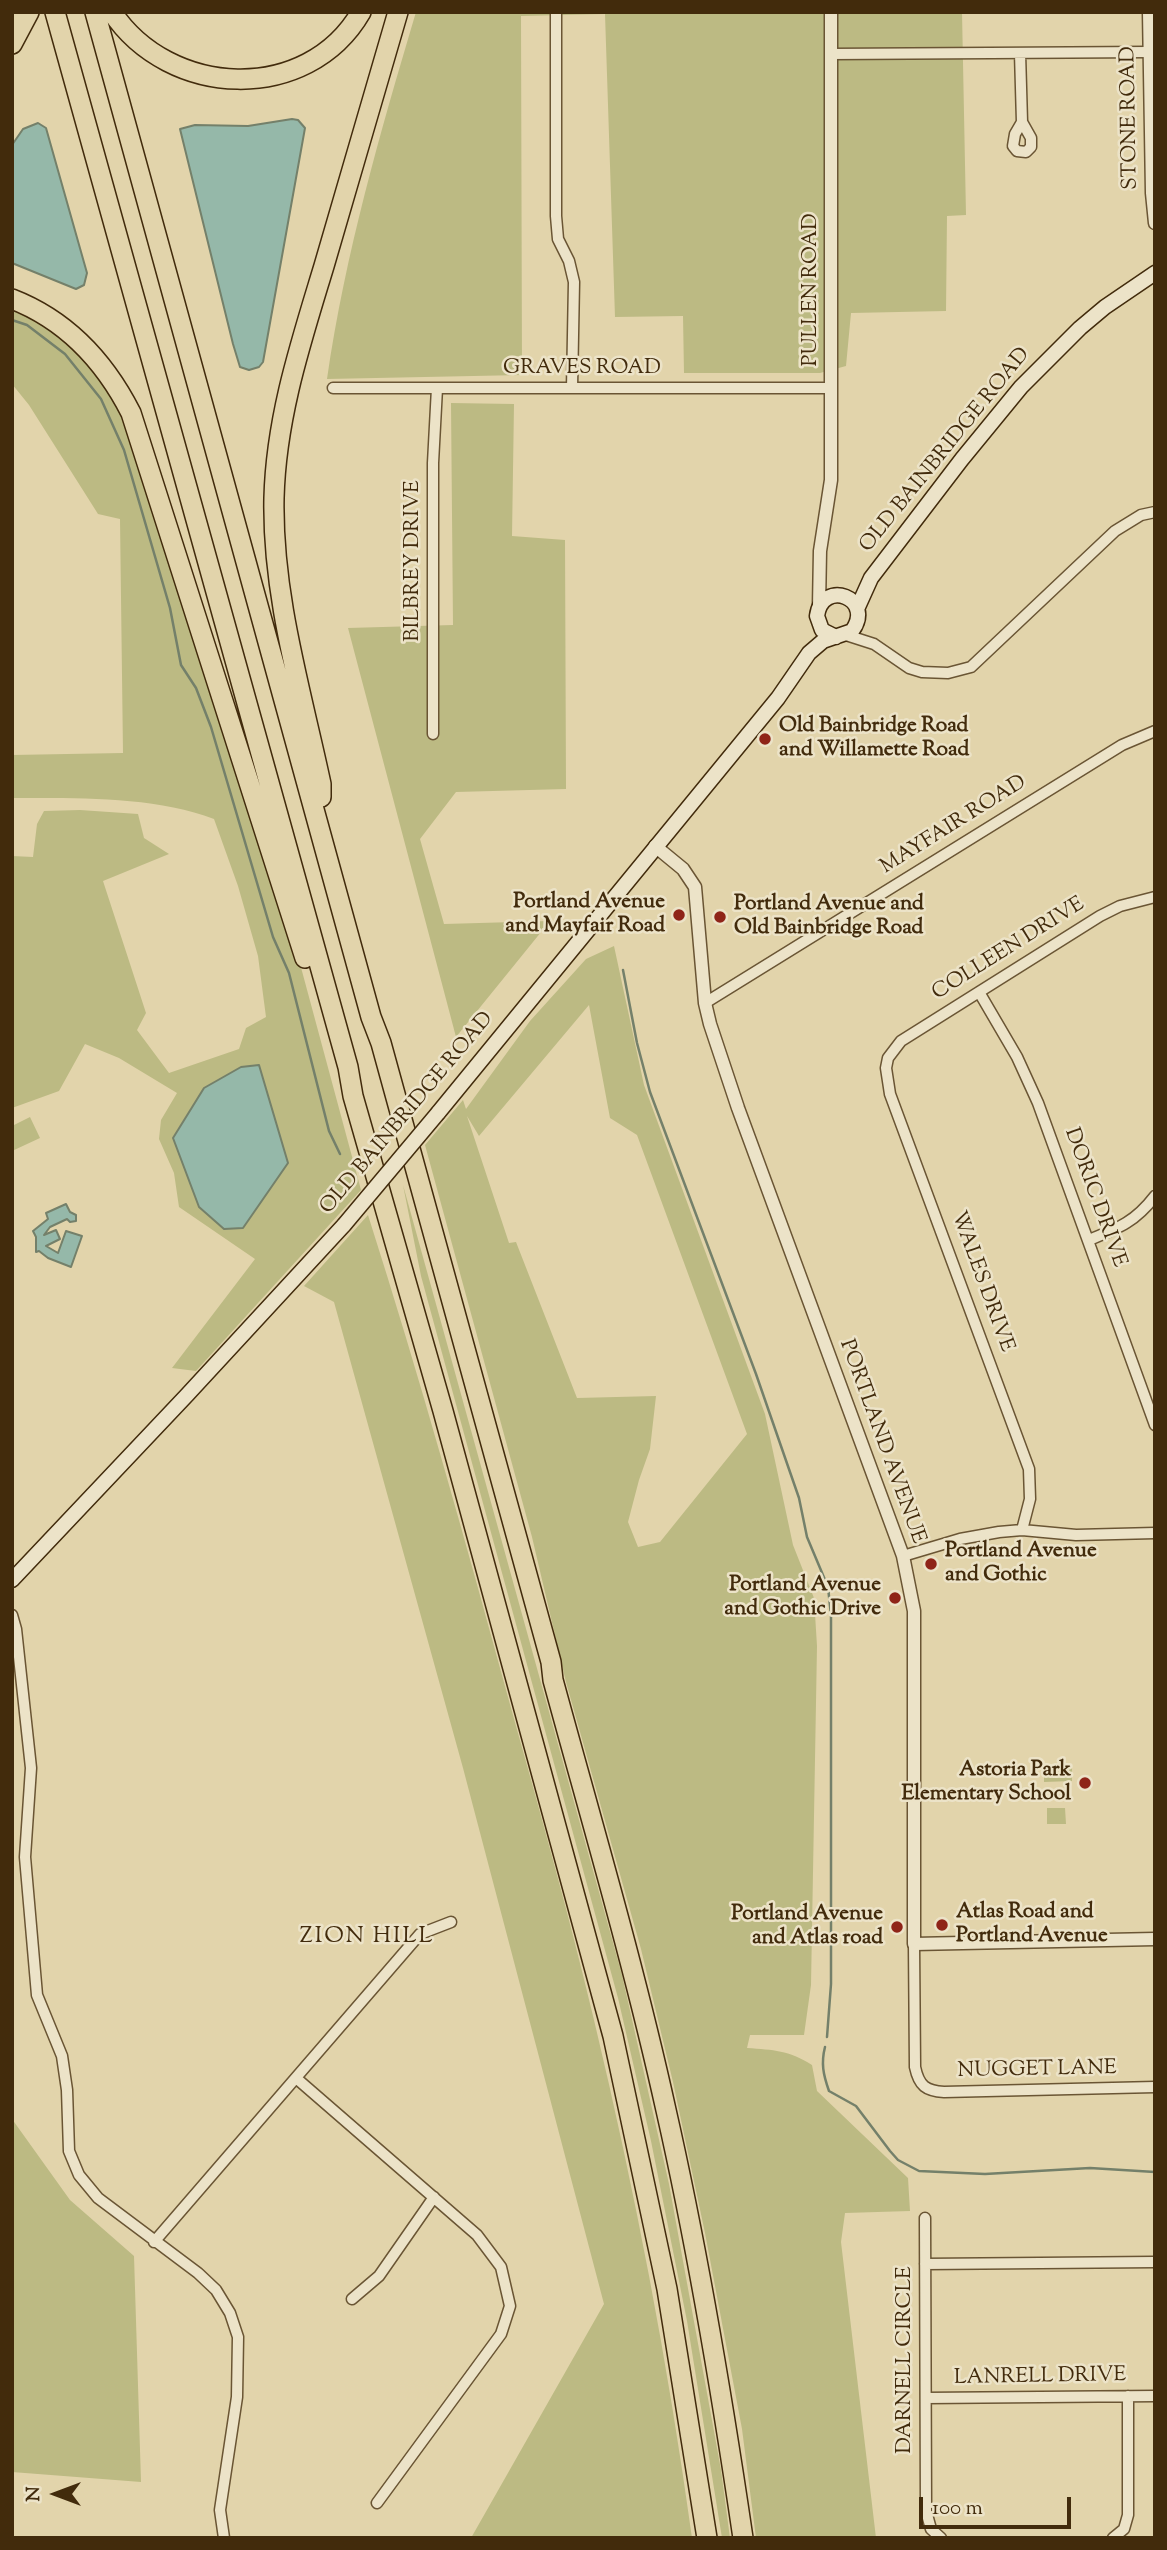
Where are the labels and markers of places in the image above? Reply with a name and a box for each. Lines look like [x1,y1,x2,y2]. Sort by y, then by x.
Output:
place label: Old Bainbridge Road and Willamette Road [779,714,969,764]
marker: Old Bainbridge Road and Willamette Road [757,731,773,747]
place label: Portland Avenue and Mayfair Road [505,890,665,940]
place label: Portland Avenue and Old Bainbridge Road [734,892,924,942]
marker: Portland Avenue and Mayfair Road [671,907,687,923]
marker: Portland Avenue and Old Bainbridge Road [712,909,728,925]
place label: Portland Avenue and Gothic [945,1539,1097,1589]
marker: Portland Avenue and Gothic [923,1556,939,1572]
place label: Portland Avenue and Gothic Drive [724,1573,881,1623]
marker: Portland Avenue and Gothic Drive [887,1590,903,1606]
place label: Astoria Park Elementary School [902,1758,1071,1808]
marker: Astoria Park Elementary School [1077,1775,1093,1791]
place label: Atlas Road and Portland Avenue [956,1900,1108,1950]
place label: Portland Avenue and Atlas road [731,1902,883,1952]
marker: Atlas Road and Portland Avenue [934,1917,950,1933]
marker: Portland Avenue and Atlas road [889,1919,905,1935]

